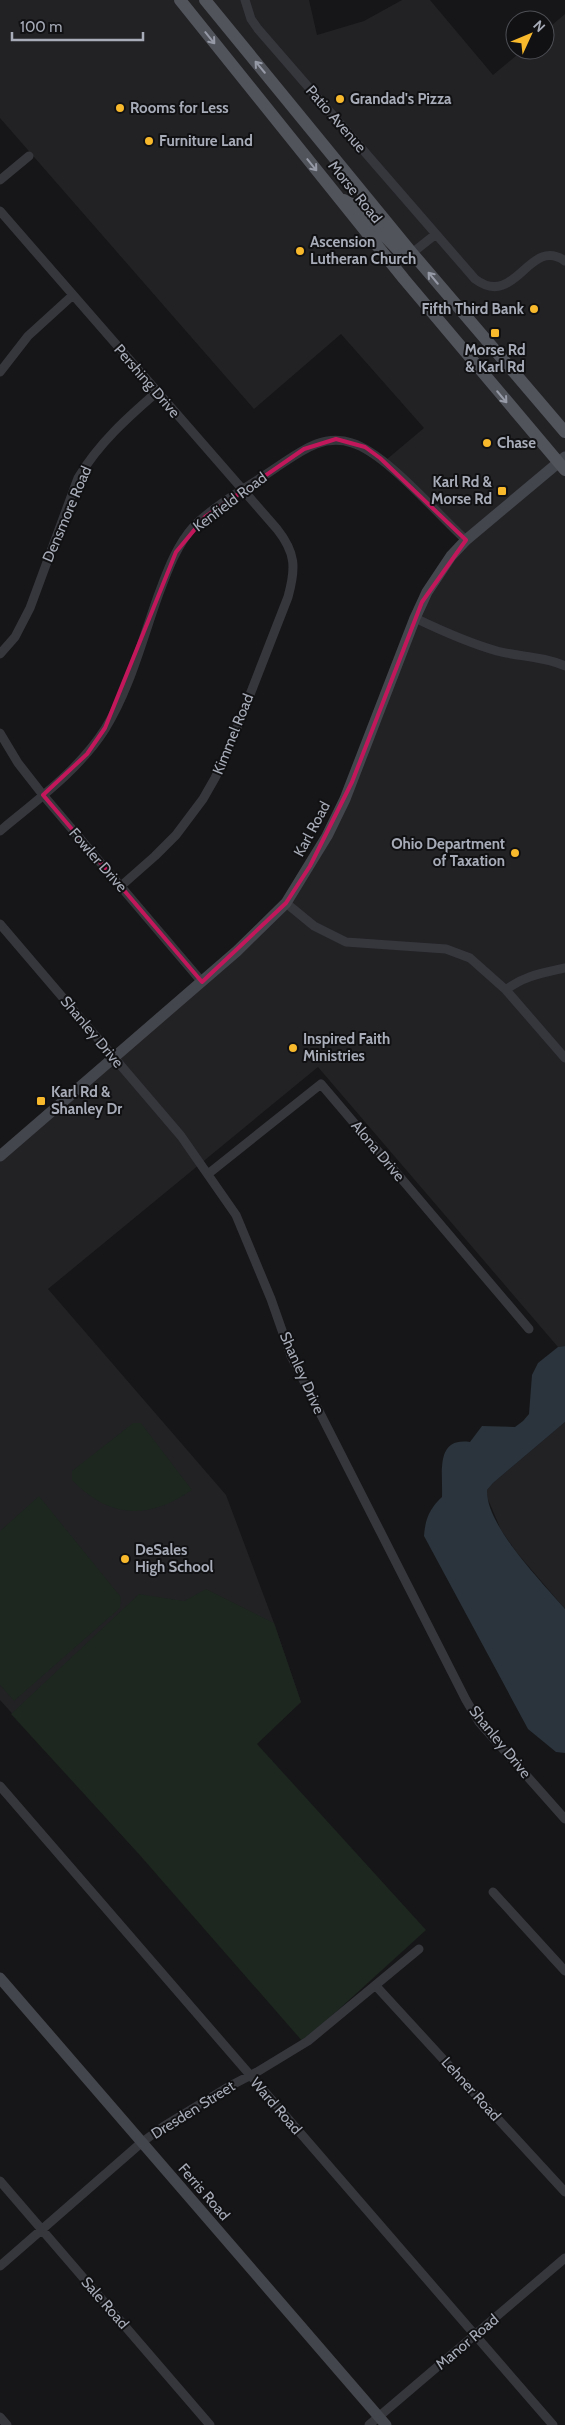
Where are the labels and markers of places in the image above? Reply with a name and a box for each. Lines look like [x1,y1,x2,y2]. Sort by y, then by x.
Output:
place label: Grandad's Pizza [350,90,452,108]
marker: Grandad's Pizza [334,93,346,105]
place label: Rooms for Less [130,99,229,117]
marker: Rooms for Less [114,102,126,114]
place label: Furniture Land [159,132,253,150]
marker: Furniture Land [143,135,155,147]
place label: Ascension Lutheran Church [310,233,416,268]
marker: Ascension Lutheran Church [294,245,306,257]
place label: Fifth Third Bank [421,300,525,318]
marker: Fifth Third Bank [528,303,540,315]
marker: Morse Rd & Karl Rd [489,327,501,339]
place label: Morse Rd & Karl Rd [465,341,525,376]
place label: Chase [497,434,536,452]
marker: Chase [481,437,493,449]
place label: Karl Rd & Morse Rd [431,473,493,508]
marker: Karl Rd & Morse Rd [496,485,508,497]
place label: Ohio Department of Taxation [391,835,505,870]
marker: Ohio Department of Taxation [509,847,521,859]
place label: Inspired Faith Ministries [303,1030,390,1065]
marker: Inspired Faith Ministries [287,1042,299,1054]
place label: Karl Rd & Shanley Dr [51,1083,122,1118]
marker: Karl Rd & Shanley Dr [35,1095,47,1107]
place label: DeSales High School [135,1541,213,1576]
marker: DeSales High School [119,1553,131,1565]

